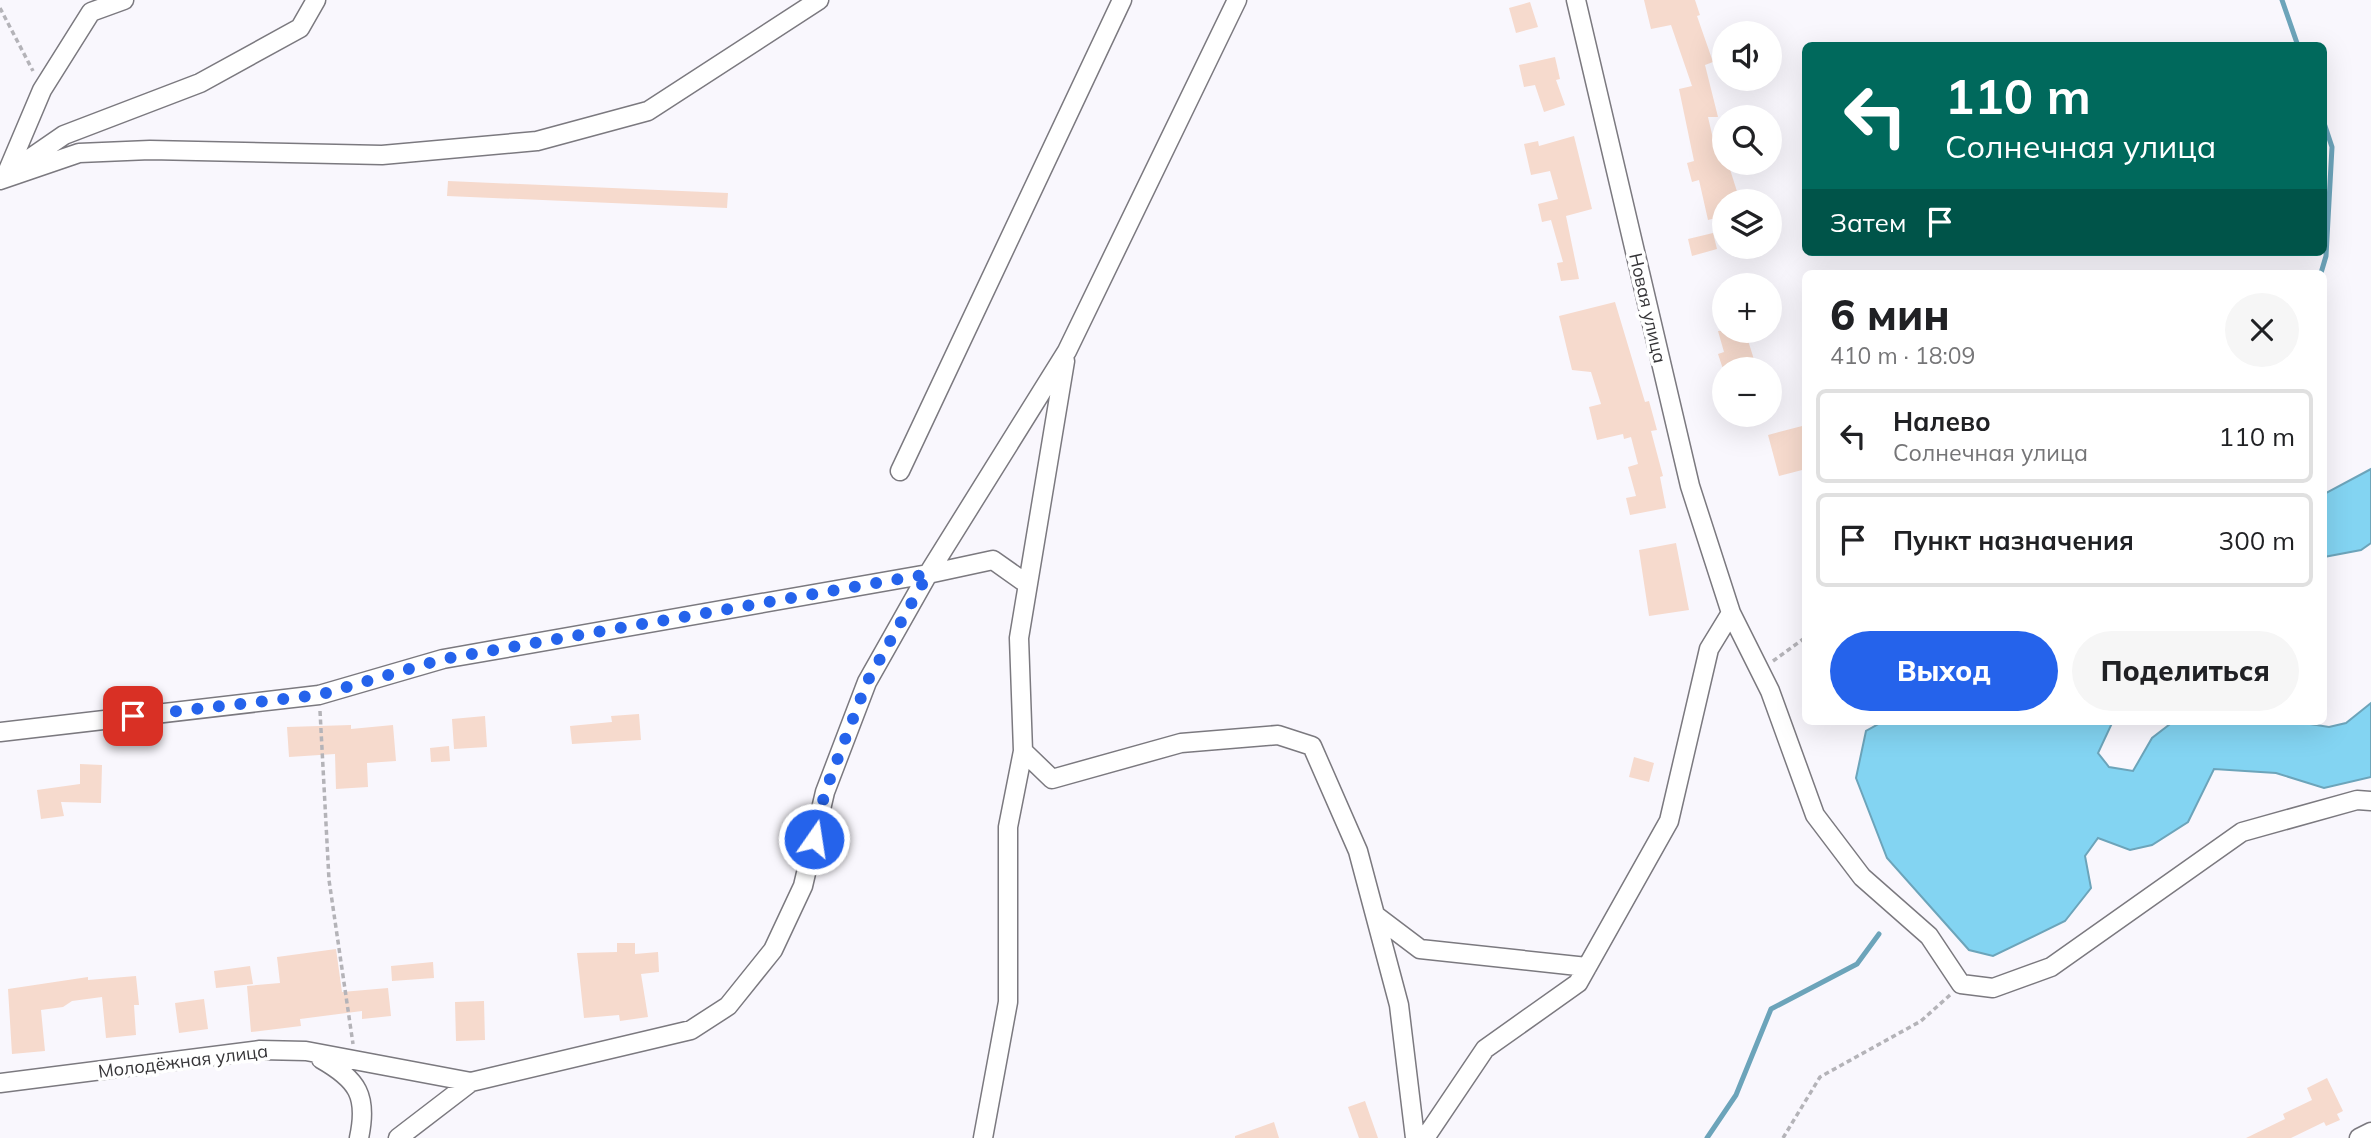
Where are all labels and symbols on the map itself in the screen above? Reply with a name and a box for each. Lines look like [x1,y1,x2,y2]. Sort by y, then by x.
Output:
street label: Новая улица [1624,251,1672,365]
pin [103,686,163,746]
position arrow [777,802,851,876]
street label: Молодёжная улица [97,1039,269,1083]

